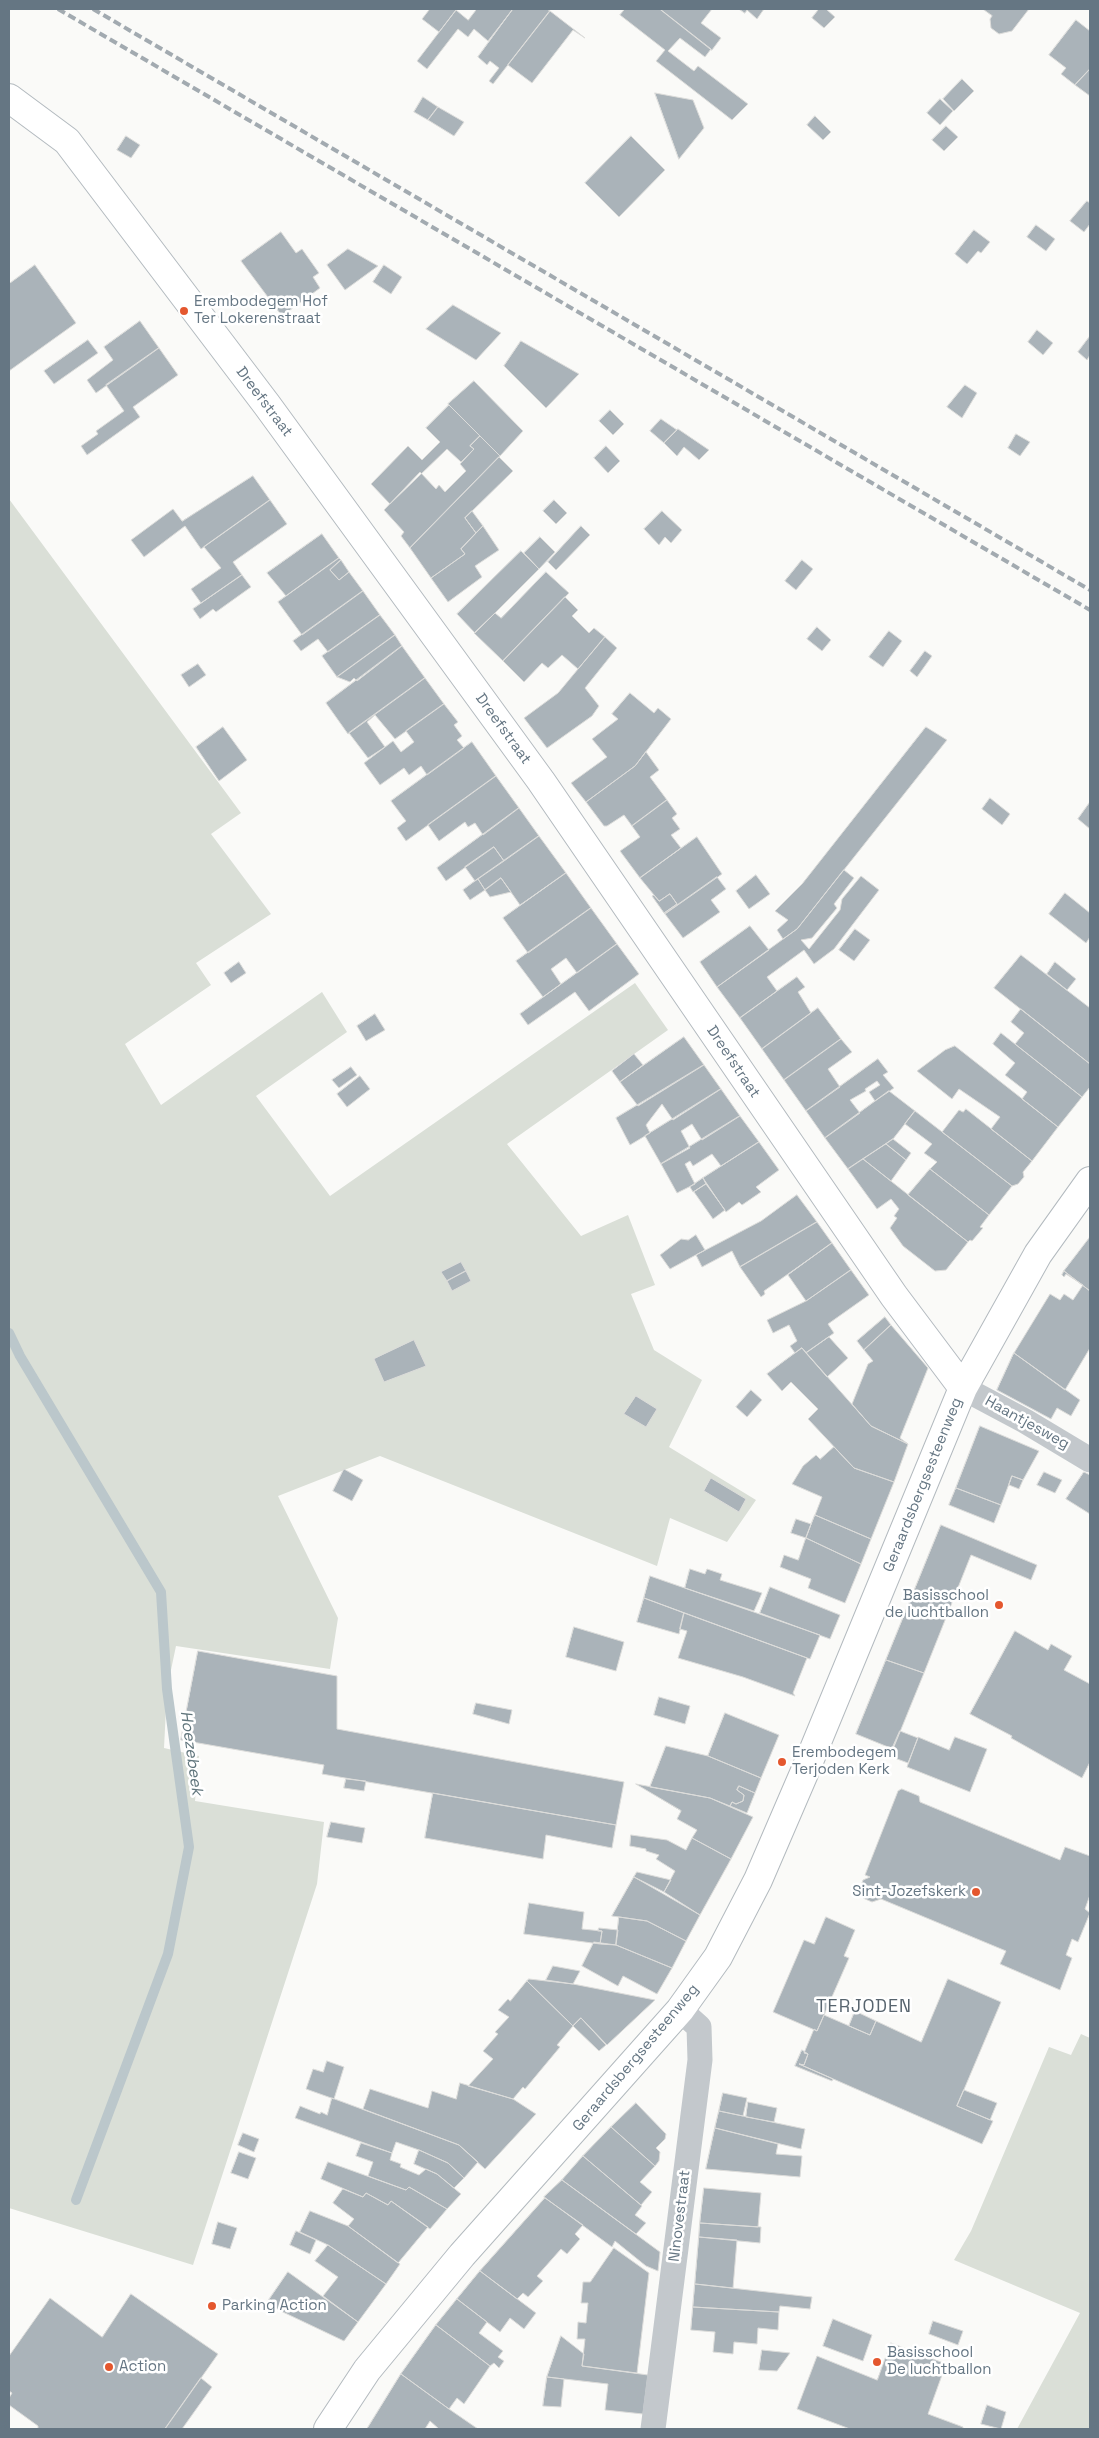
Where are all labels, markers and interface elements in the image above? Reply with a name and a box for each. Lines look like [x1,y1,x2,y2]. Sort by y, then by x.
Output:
place label: Erembodegem Hof Ter Lokerenstraat [194,293,328,328]
marker: Erembodegem Hof Ter Lokerenstraat [178,305,190,317]
street label: Dreefstraat [232,363,296,441]
street label: Dreefstraat [471,690,535,768]
street label: Dreefstraat [702,1023,764,1101]
street label: Haantjesweg [982,1392,1072,1454]
street label: Geraardsbergsesteenweg [880,1395,966,1575]
place label: Basisschool de luchtballon [885,1587,989,1622]
marker: Basisschool de luchtballon [993,1599,1005,1611]
water label: Hoezebeek [176,1710,206,1796]
place label: Erembodegem Terjoden Kerk [792,1744,896,1779]
marker: Erembodegem Terjoden Kerk [776,1756,788,1768]
place label: Sint-Jozefskerk [852,1883,966,1901]
marker: Sint-Jozefskerk [970,1886,982,1898]
street label: Geraardsbergsesteenweg [569,1981,703,2135]
district label: TERJODEN [815,1996,913,2018]
street label: Ninovestraat [665,2169,695,2263]
place label: Parking Action [222,2297,327,2315]
marker: Parking Action [206,2300,218,2312]
place label: Basisschool De luchtballon [887,2344,991,2379]
marker: Basisschool De luchtballon [871,2356,883,2368]
place label: Action [119,2358,166,2376]
marker: Action [103,2361,115,2373]

